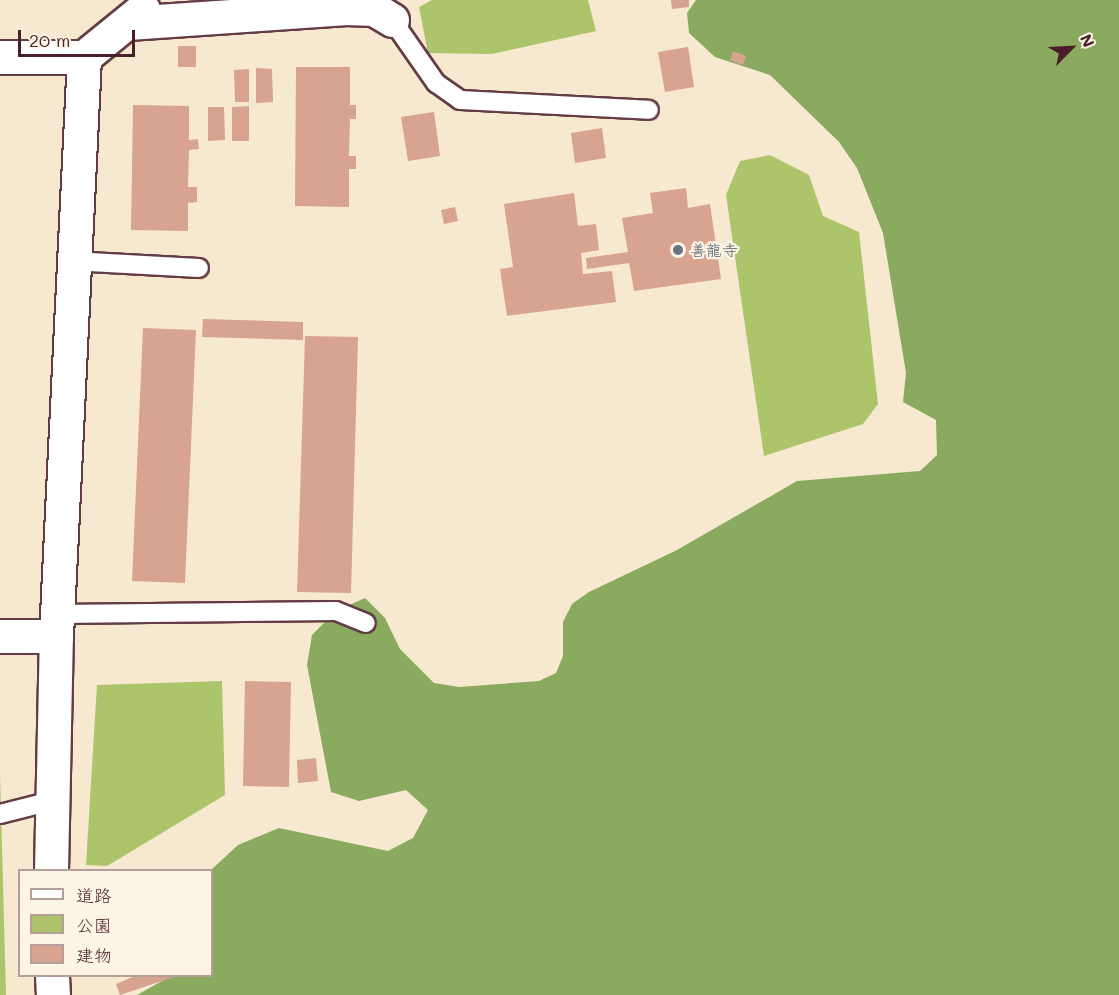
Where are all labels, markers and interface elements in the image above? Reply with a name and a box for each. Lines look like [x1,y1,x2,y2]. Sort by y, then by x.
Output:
scale bar [21,18,138,56]
north arrow [1041,18,1101,78]
text: 20 m [29,28,70,52]
text: N [1076,31,1100,50]
place label: 善龍寺 [690,240,738,260]
marker: 善龍寺 [671,243,685,257]
legend [18,869,213,977]
text: 道路 [76,883,112,907]
text: 公園 [76,913,112,937]
text: 建物 [76,943,112,967]

